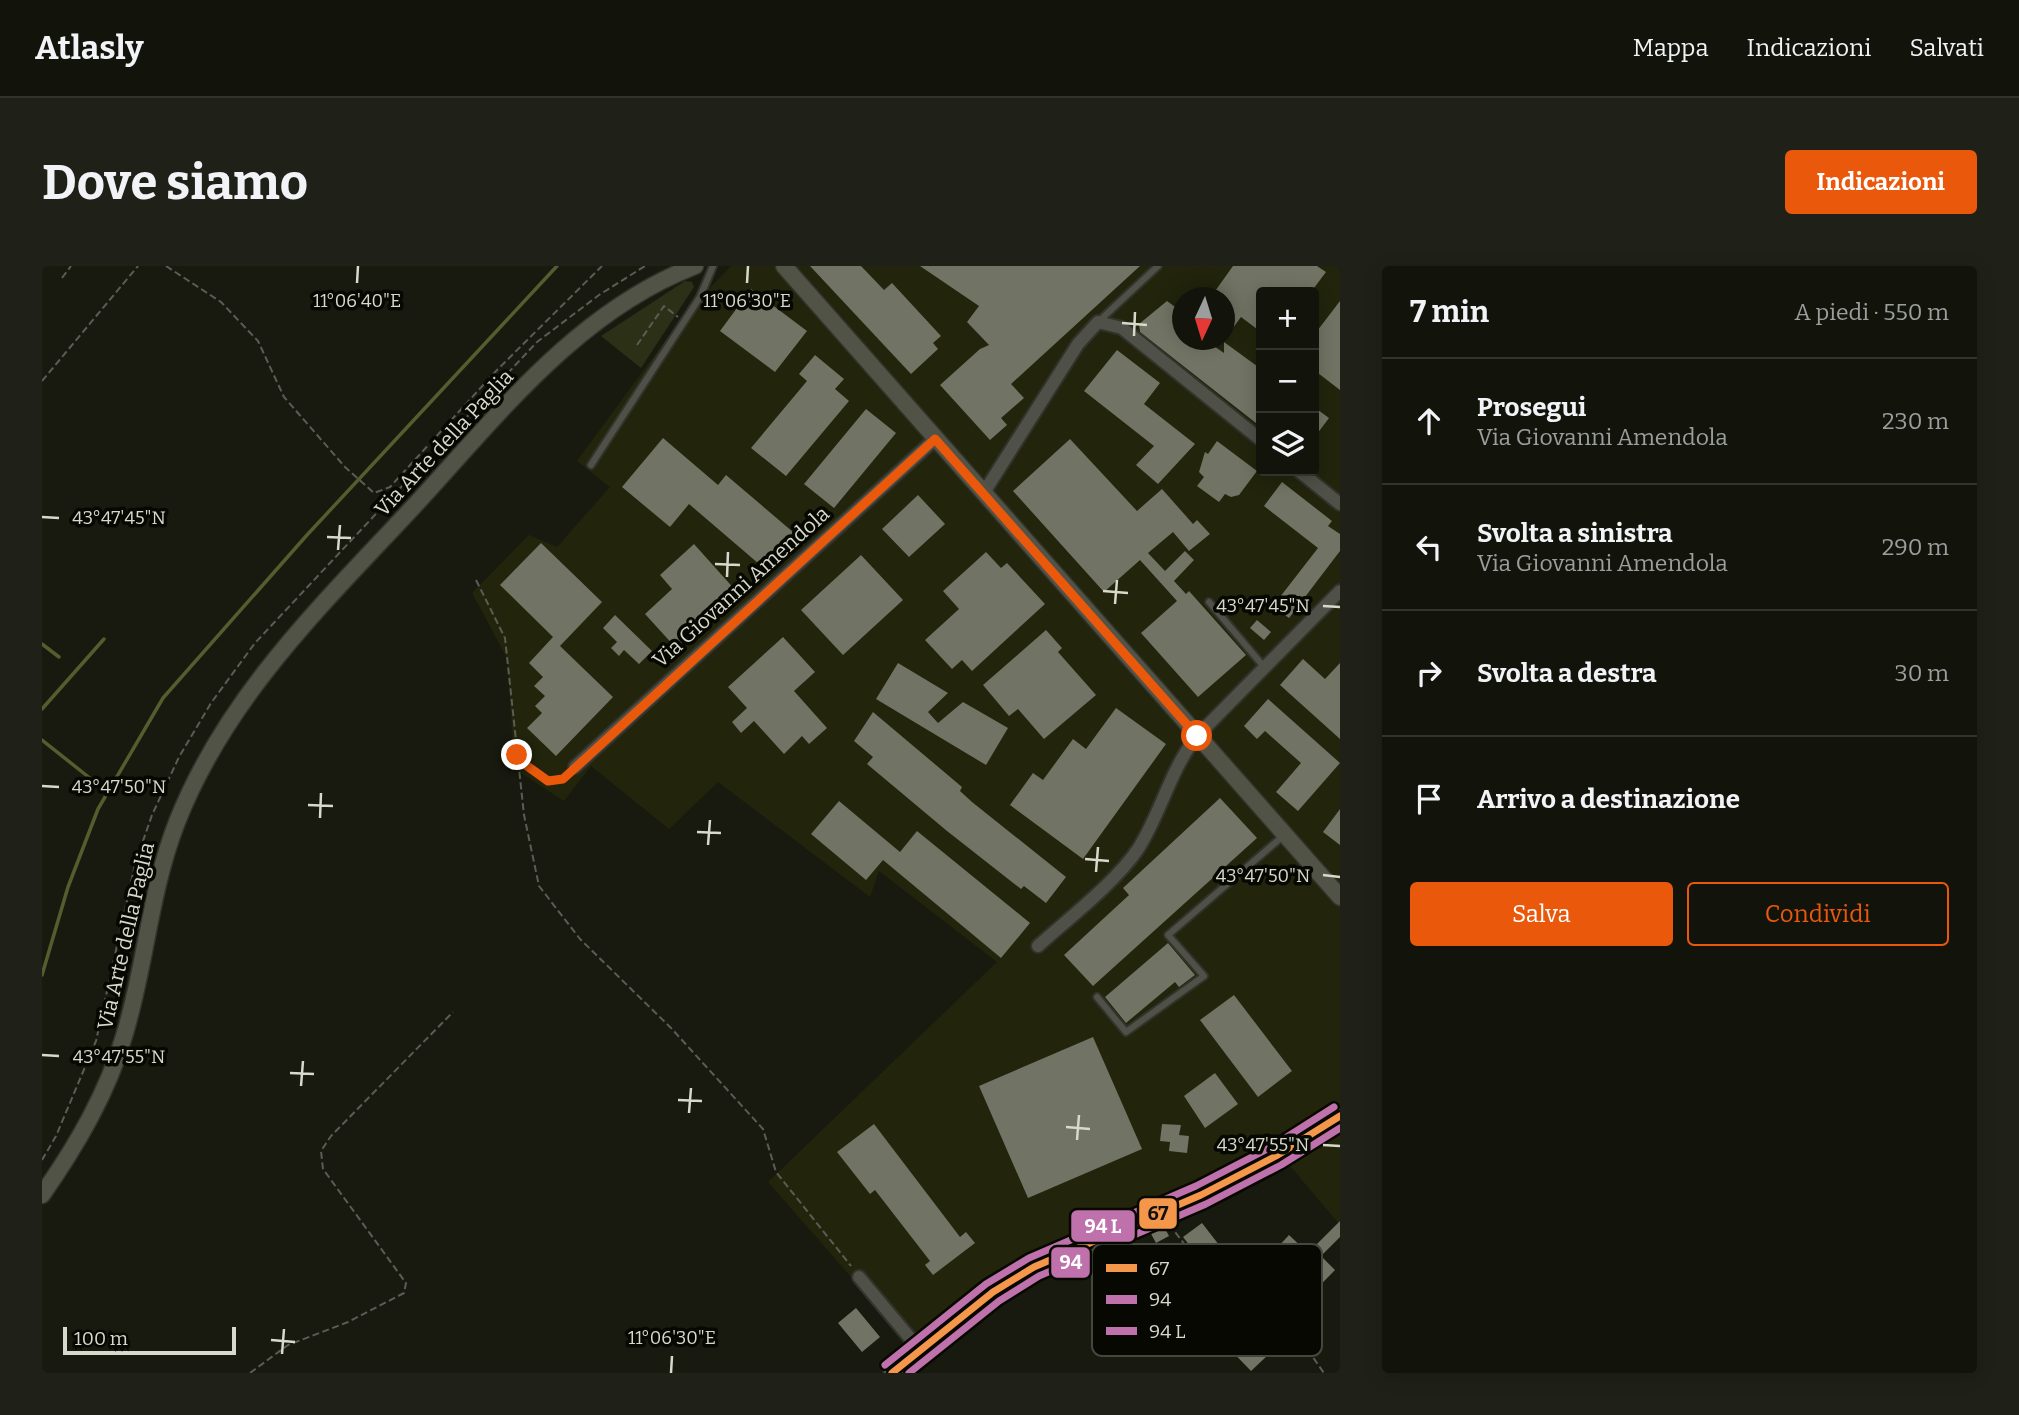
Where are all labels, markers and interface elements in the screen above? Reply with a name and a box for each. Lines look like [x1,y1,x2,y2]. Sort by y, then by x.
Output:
text: Atlasly [35,28,144,68]
text: Mappa [1633,34,1709,62]
text: Indicazioni [1747,34,1871,62]
text: Salvati [1909,34,1984,62]
button: Indicazioni [1785,150,1977,214]
text: Dove siamo [42,153,308,212]
north arrow [1172,287,1235,350]
map controls [1256,287,1319,476]
button: + [1256,287,1319,350]
text: 11°06'40"E [313,290,401,312]
text: 11°06'30"E [703,290,791,312]
text: 7 min [1410,294,1489,330]
text: A piedi · 550 m [1795,298,1949,326]
button: − [1256,350,1319,413]
street label: Via Arte della Paglia [369,364,519,522]
text: Prosegui [1477,392,1586,423]
icon: ahead [1410,402,1448,440]
text: 230 m [1882,407,1949,435]
button: layers [1256,413,1319,476]
text: Via Giovanni Amendola [1477,423,1728,451]
street label: Via Giovanni Amendola [647,500,835,673]
text: 43°47'45"N [72,507,166,529]
text: Svolta a sinistra [1477,518,1673,549]
icon: left [1410,528,1448,566]
text: 290 m [1882,533,1949,561]
text: Via Giovanni Amendola [1477,549,1728,577]
text: 43°47'45"N [1216,595,1310,617]
icon: right [1410,654,1448,692]
text: Svolta a destra [1477,658,1656,689]
text: 30 m [1895,659,1949,687]
route start [1181,720,1212,751]
route end [501,739,532,770]
text: 43°47'50"N [72,776,166,798]
icon: arrive [1410,780,1448,818]
text: Arrivo a destinazione [1477,784,1740,815]
street label: Via Arte della Paglia [92,839,160,1032]
text: 43°47'50"N [1216,865,1310,887]
button: Salva [1410,882,1673,946]
button: Condividi [1687,882,1949,946]
text: 43°47'55"N [73,1046,165,1068]
text: 43°47'55"N [1217,1134,1309,1156]
line badge: 67 [1138,1197,1178,1230]
text: 67 [1147,1202,1169,1225]
line badge: 94 L [1070,1209,1136,1243]
text: 94 L [1085,1215,1122,1238]
legend [1092,1244,1322,1356]
line badge: 94 [1050,1246,1091,1279]
text: 94 [1060,1251,1083,1274]
text: 67 [1149,1257,1170,1280]
text: 94 [1149,1288,1171,1311]
text: 94 L [1149,1320,1186,1343]
scale bar [63,1324,236,1356]
text: 100 m [74,1327,128,1350]
text: 11°06'30"E [628,1327,716,1349]

